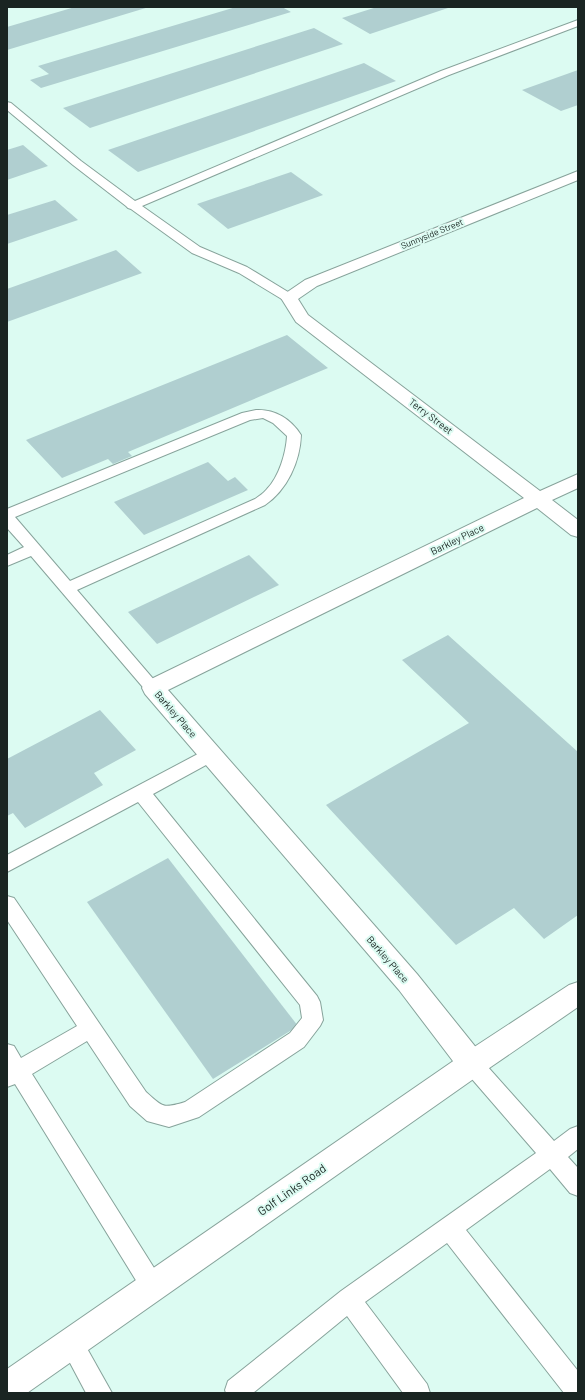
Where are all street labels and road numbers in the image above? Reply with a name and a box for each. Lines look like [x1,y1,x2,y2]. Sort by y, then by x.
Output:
street label: Sunnyside Street [399,216,465,251]
street label: Terry Street [407,396,456,437]
street label: Barkley Place [428,521,486,557]
street label: Barkley Place [152,688,200,740]
street label: Barkley Place [364,933,412,985]
street label: Golf Links Road [255,1160,328,1218]

